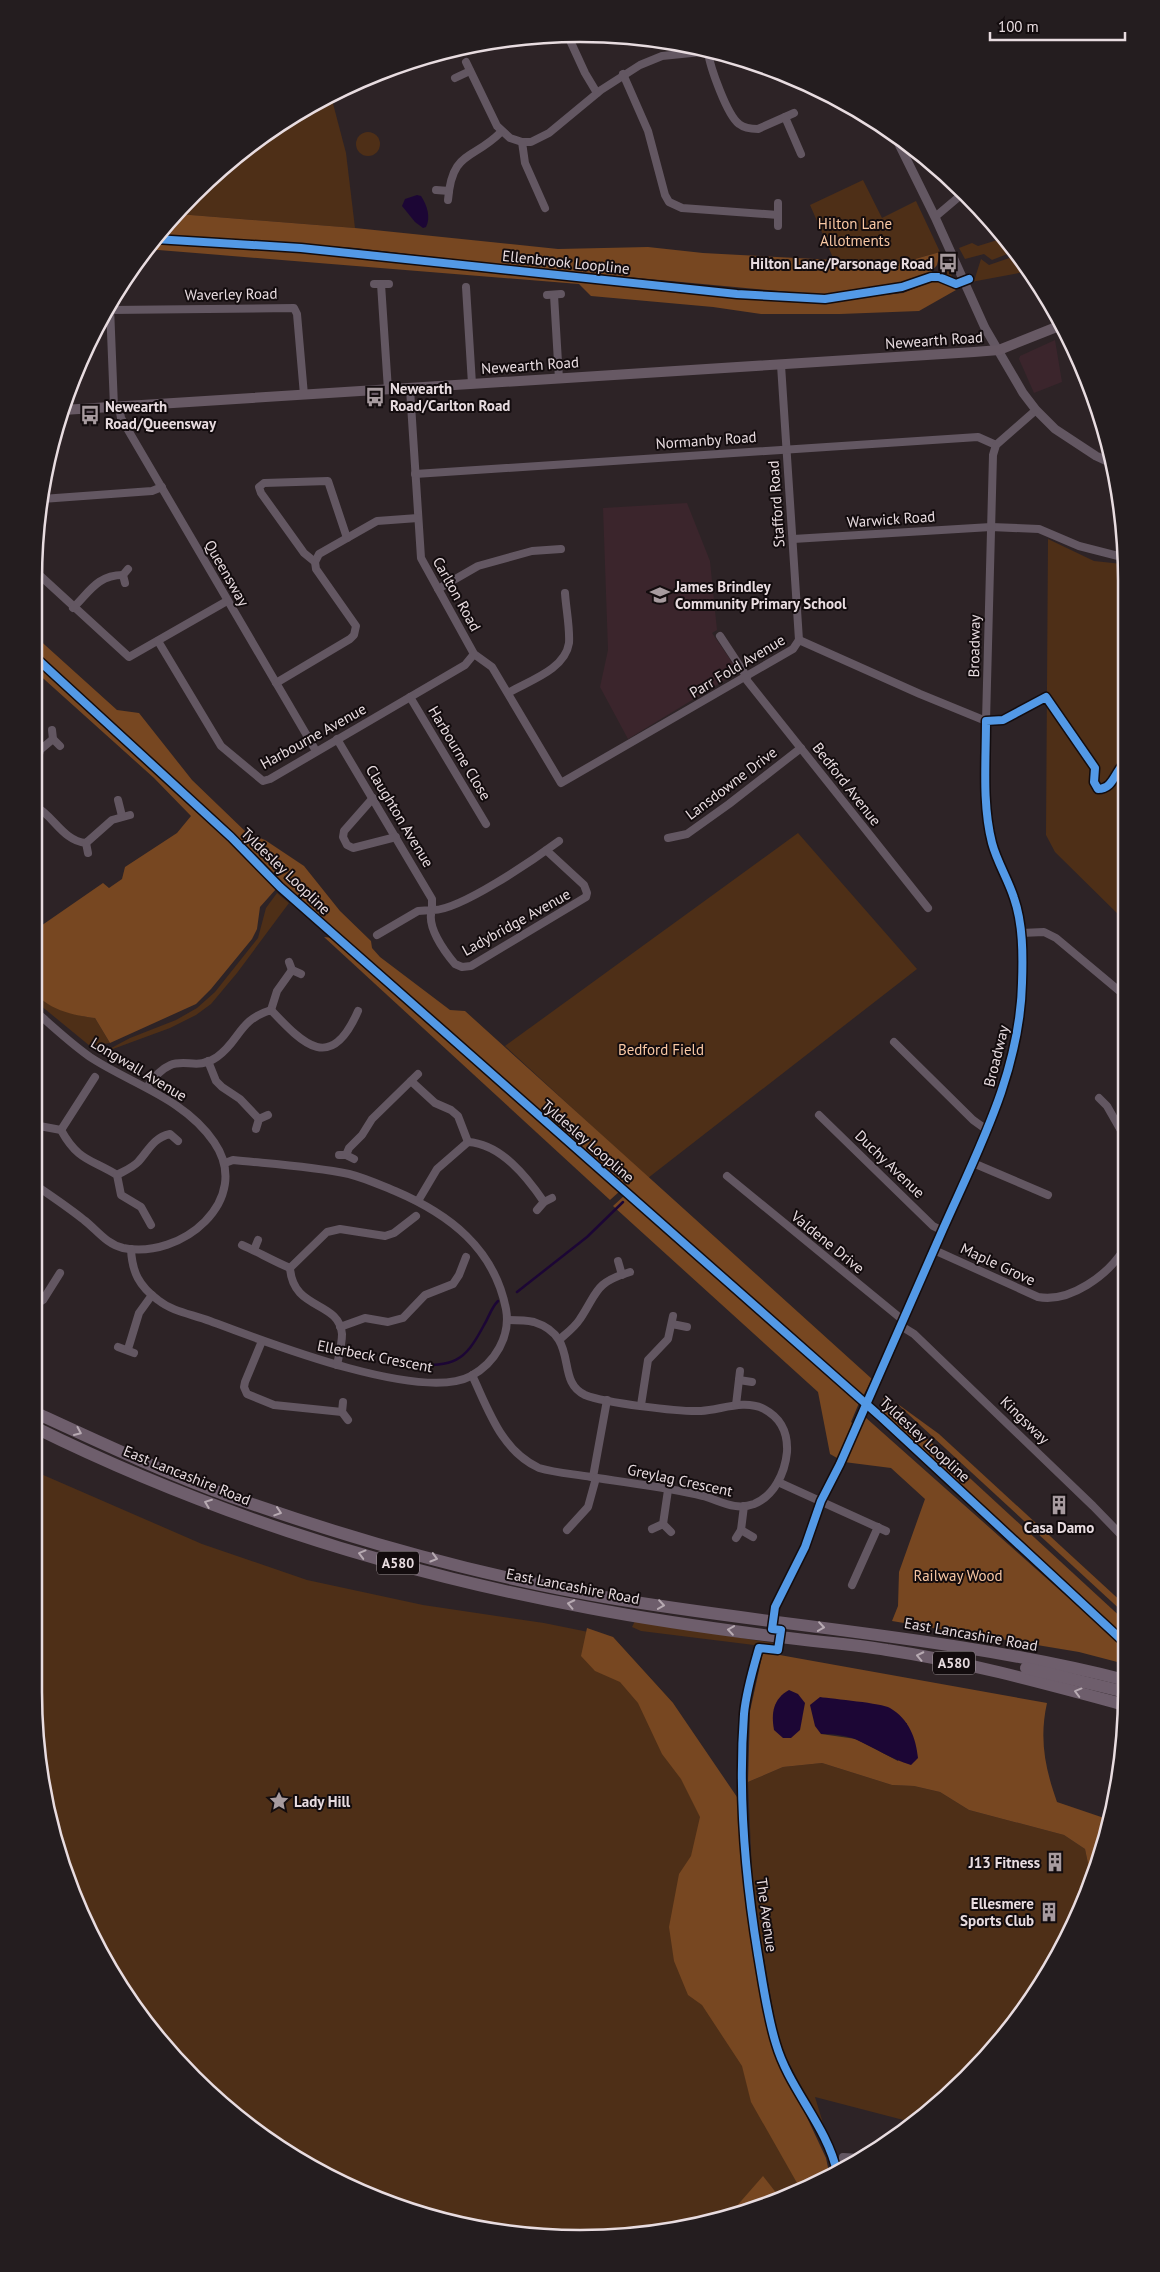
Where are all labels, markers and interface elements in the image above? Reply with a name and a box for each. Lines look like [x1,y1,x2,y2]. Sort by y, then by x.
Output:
scale bar [990,10,1125,42]
text: 100 m [998,17,1039,36]
park label: Hilton Lane Allotments [818,214,892,250]
street label: Ellenbrook Loopline [501,246,631,278]
bus stop icon: Hilton Lane/Parsonage Road [937,252,959,274]
place label: Hilton Lane/Parsonage Road [750,254,933,273]
street label: Waverley Road [184,284,278,304]
street label: Newearth Road [884,327,984,353]
street label: Newearth Road [480,352,580,378]
place label: Newearth Road/Carlton Road [390,379,510,415]
bus stop icon: Newearth Road/Carlton Road [364,386,386,408]
place label: Newearth Road/Queensway [105,397,217,433]
bus stop icon: Newearth Road/Queensway [79,404,101,426]
street label: Normanby Road [655,427,757,453]
street label: Stafford Road [763,460,789,548]
street label: Warwick Road [846,506,936,532]
street label: Queensway [200,536,254,610]
street label: Carlton Road [429,553,485,635]
place label: James Brindley Community Primary School [674,577,847,613]
school or university icon: James Brindley Community Primary School [649,584,671,606]
street label: Broadway [964,614,984,678]
street label: Parr Fold Avenue [686,630,788,702]
street label: Harbourne Avenue [257,699,369,773]
street label: Harbourne Close [424,702,496,804]
street label: Bedford Avenue [809,738,885,830]
street label: Lansdowne Drive [681,742,781,824]
street label: Claughton Avenue [362,761,438,871]
street label: Tyldesley Loopline [237,823,335,919]
street label: Ladybridge Avenue [458,884,574,960]
street label: Broadway [979,1023,1013,1089]
street label: Longwall Avenue [87,1033,191,1105]
park label: Bedford Field [618,1040,704,1059]
street label: Tyldesley Loopline [538,1095,638,1187]
street label: Duchy Avenue [851,1126,929,1202]
street label: Valdene Drive [787,1206,868,1277]
street label: Maple Grove [958,1238,1038,1290]
street label: Ellerbeck Crescent [316,1335,434,1377]
street label: Tyldesley Loopline [876,1392,974,1486]
street label: Kingsway [996,1392,1054,1448]
one-way arrow [73,1426,82,1437]
street label: East Lancashire Road [121,1441,253,1509]
street label: Greylag Crescent [626,1460,734,1500]
building icon: Casa Damo [1048,1494,1070,1516]
one-way arrow [204,1499,213,1509]
one-way arrow [273,1506,282,1516]
place label: Casa Damo [1024,1518,1094,1537]
one-way arrow [358,1549,367,1559]
road number: A580 [377,1552,419,1575]
one-way arrow [429,1552,438,1563]
street label: East Lancashire Road [505,1564,641,1608]
park label: Railway Wood [913,1566,1003,1585]
one-way arrow [658,1599,666,1610]
one-way arrow [566,1600,575,1610]
street label: East Lancashire Road [903,1613,1039,1655]
one-way arrow [818,1621,826,1632]
one-way arrow [727,1625,735,1636]
one-way arrow [915,1651,924,1662]
road number: A580 [933,1652,975,1675]
one-way arrow [1074,1688,1083,1698]
place icon: Lady Hill [268,1790,290,1812]
place label: Lady Hill [294,1792,351,1811]
building icon: J13 Fitness [1044,1851,1066,1873]
place label: J13 Fitness [968,1853,1040,1872]
street label: The Avenue [752,1877,782,1953]
place label: Ellesmere Sports Club [960,1894,1034,1930]
building icon: Ellesmere Sports Club [1038,1901,1060,1923]

